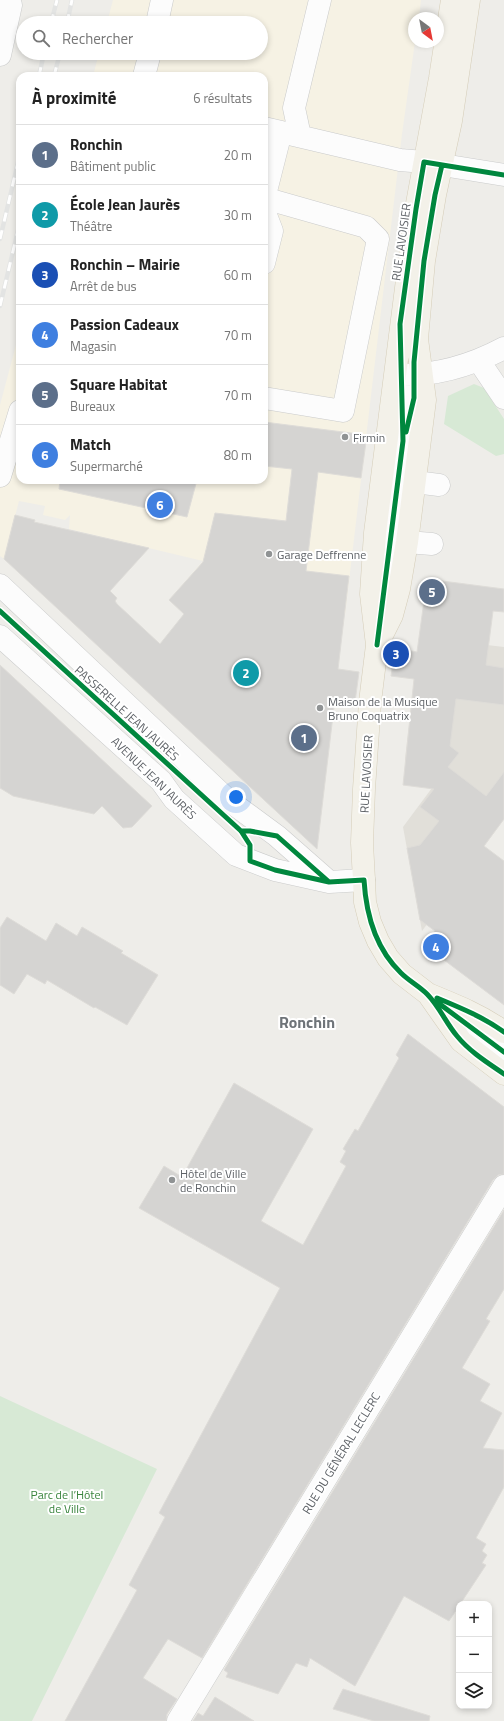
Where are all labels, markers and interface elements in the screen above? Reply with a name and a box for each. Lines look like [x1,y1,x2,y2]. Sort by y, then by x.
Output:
north arrow [408,12,444,48]
search box [16,16,268,60]
icon: search [30,27,52,49]
text: Rechercher [62,27,133,50]
text: À proximité [32,85,116,111]
text: 6 résultats [193,88,252,108]
text: Ronchin [70,133,123,156]
text: 1 [41,145,49,165]
text: 20 m [224,145,252,165]
text: Bâtiment public [70,156,156,176]
text: École Jean Jaurès [70,193,180,216]
street label: RUE LAVOISIER [386,202,416,282]
text: 2 [41,205,49,225]
text: 30 m [224,205,252,225]
text: Théâtre [70,216,112,236]
text: Ronchin – Mairie [70,253,180,276]
text: 3 [41,265,49,285]
text: 60 m [224,265,252,285]
text: Arrêt de bus [70,276,137,296]
text: Passion Cadeaux [70,313,179,336]
text: 4 [41,325,49,345]
text: 70 m [224,325,252,345]
text: Magasin [70,336,117,356]
text: Square Habitat [70,373,167,396]
text: 5 [41,385,49,405]
text: 70 m [224,385,252,405]
text: Bureaux [70,396,115,416]
place label: Firmin [353,428,385,447]
marker: Firmin [340,432,350,442]
text: Match [70,433,111,456]
text: 6 [41,445,49,465]
text: 80 m [224,445,252,465]
text: Supermarché [70,456,143,476]
pin: 6 [147,490,173,520]
place label: Garage Deffrenne [277,545,366,564]
marker: Garage Deffrenne [264,549,274,559]
pin: 5 [419,577,445,607]
pin: 3 [383,639,409,669]
pin: 2 [233,658,259,688]
street label: PASSERELLE JEAN JAURÈS [70,661,184,765]
place label: Maison de la Musique Bruno Coquatrix [328,692,438,725]
marker: Maison de la Musique Bruno Coquatrix [315,703,325,713]
pin: 1 [291,723,317,753]
street label: AVENUE JEAN JAURÈS [107,732,201,824]
street label: RUE LAVOISIER [354,734,378,814]
your location [226,787,246,807]
pin: 4 [423,932,449,962]
district label: Ronchin [279,1010,335,1034]
place label: Hôtel de Ville de Ronchin [180,1164,246,1197]
marker: Hôtel de Ville de Ronchin [167,1175,177,1185]
street label: RUE DU GÉNÉRAL LECLERC [297,1388,385,1518]
park label: Parc de l’Hôtel de Ville [31,1485,103,1518]
map controls [456,1601,492,1709]
button: + [456,1601,492,1637]
button: − [456,1637,492,1673]
button: layers [456,1673,492,1709]

